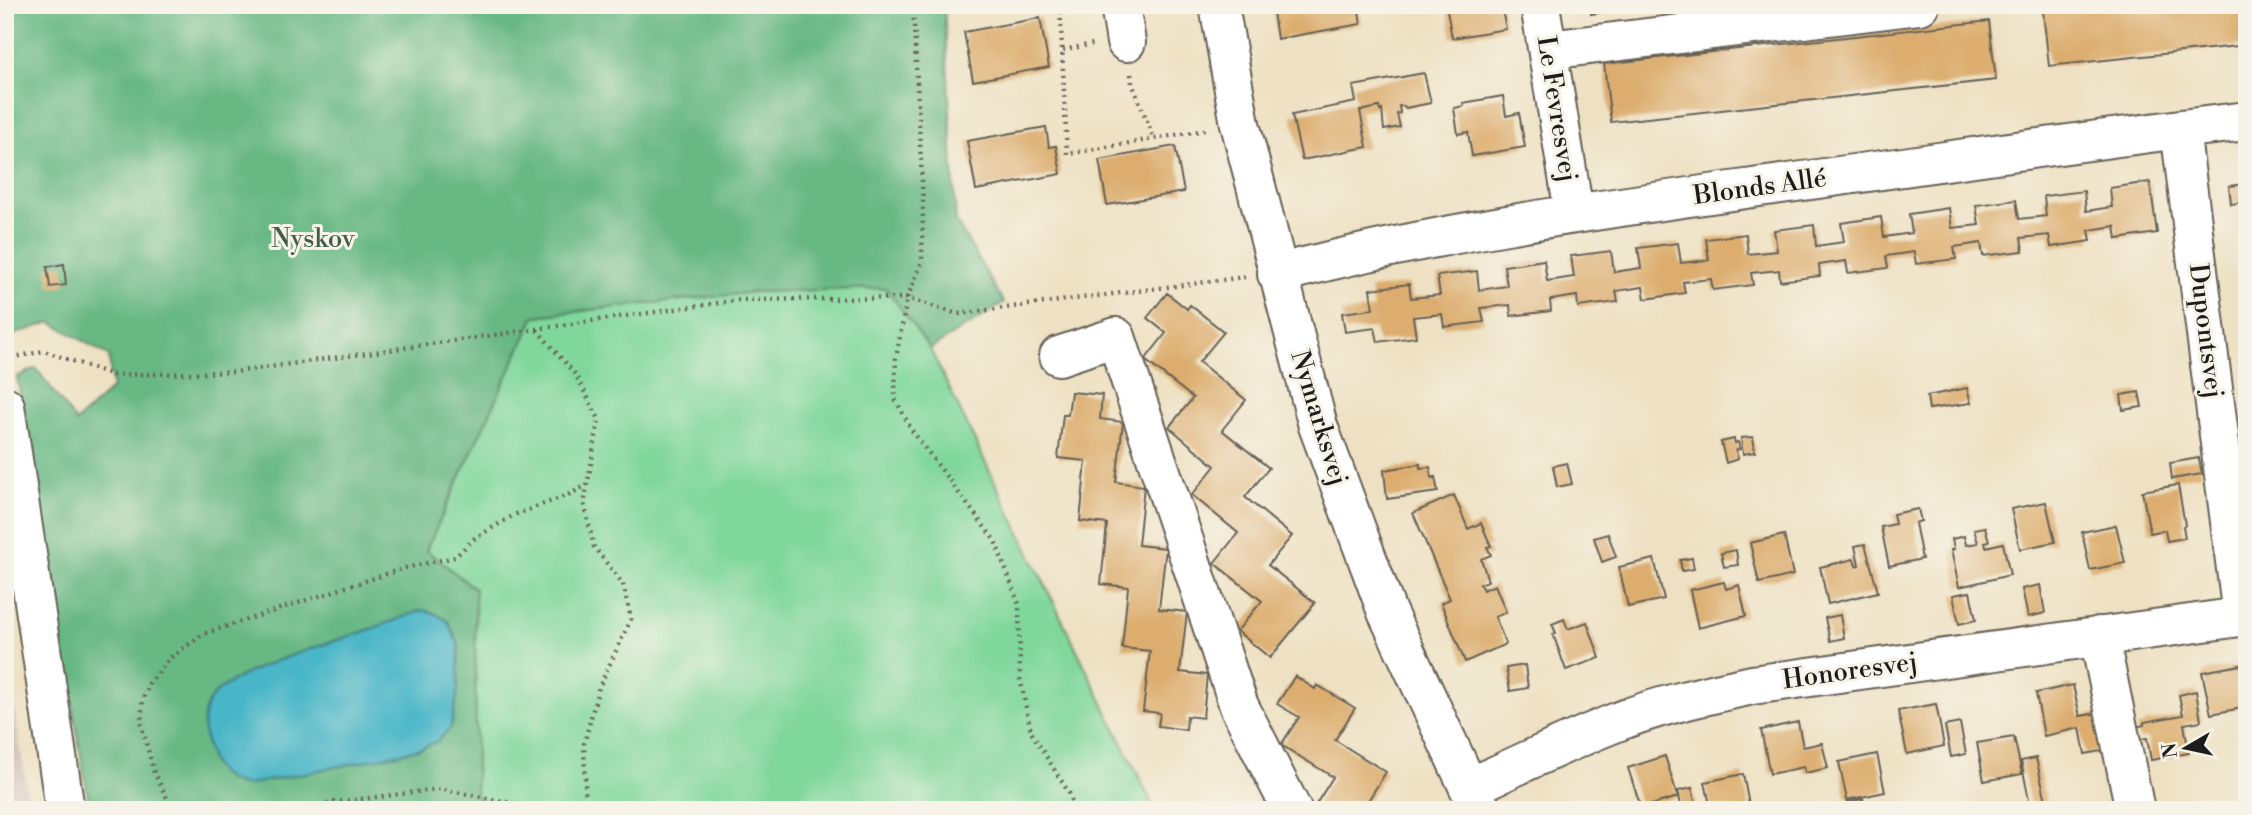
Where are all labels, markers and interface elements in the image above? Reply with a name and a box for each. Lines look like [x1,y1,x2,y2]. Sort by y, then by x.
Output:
street label: Le Fevresvej [1530,34,1584,184]
street label: Blonds Allé [1690,162,1829,212]
park label: Nyskov [271,223,356,255]
street label: Dupontsvej [2182,262,2230,400]
street label: Nymarksvej [1283,347,1355,489]
street label: Honoresvej [1781,646,1919,696]
north arrow [2150,714,2220,784]
text: N [2157,741,2183,760]

